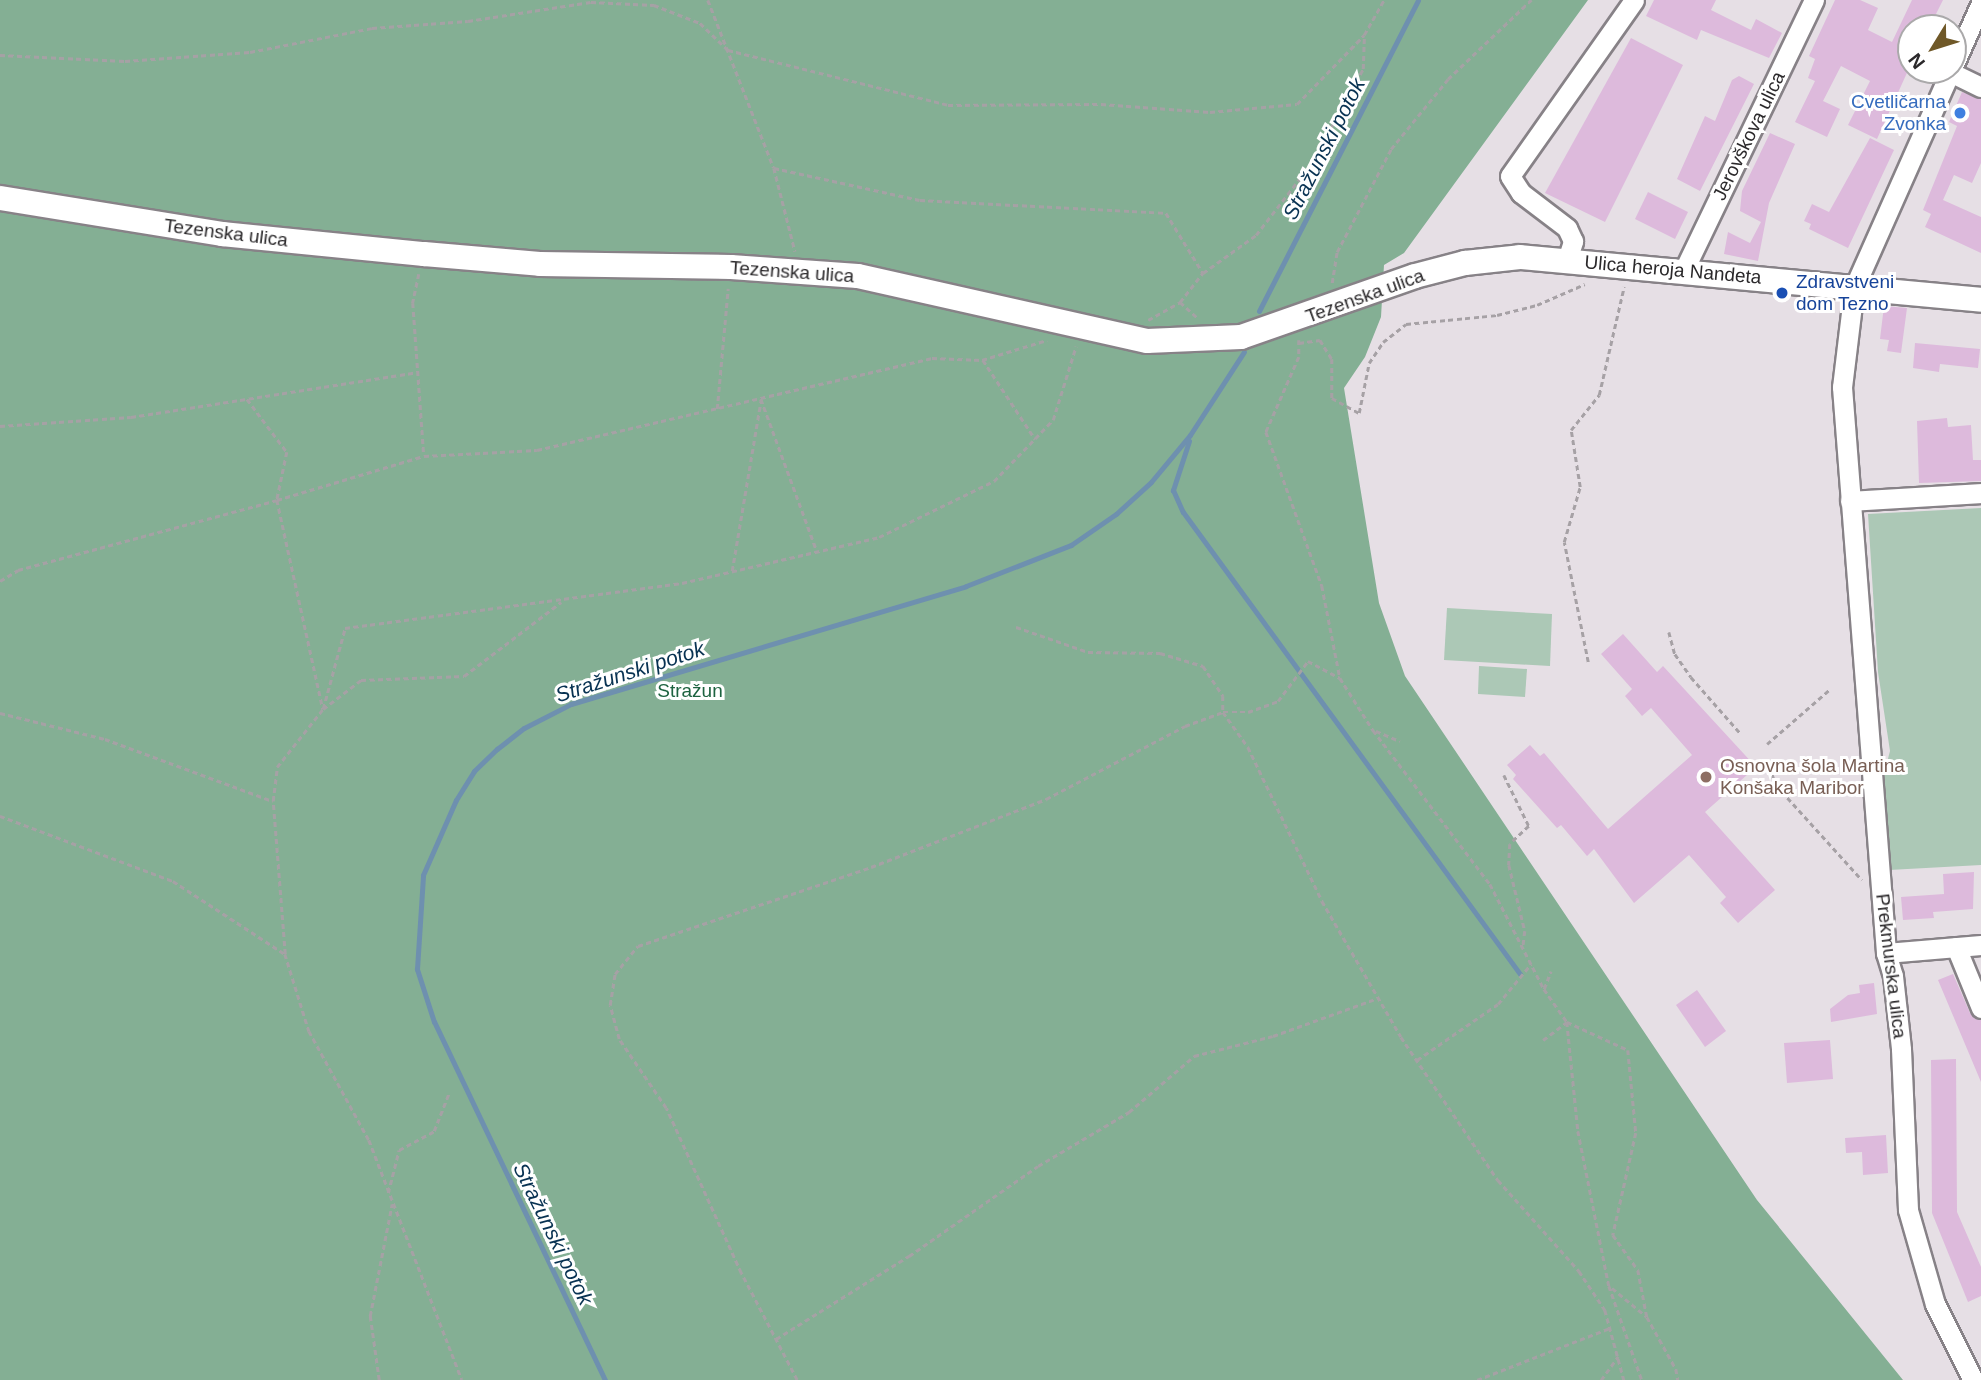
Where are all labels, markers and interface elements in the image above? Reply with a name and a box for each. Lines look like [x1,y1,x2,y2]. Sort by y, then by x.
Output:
north arrow [1897,14,1967,84]
text: N [1904,49,1929,73]
street label: Jerovškova ulica [1708,68,1790,204]
water label: Stražunski potok [1278,74,1370,224]
place label: Cvetličarna Zvonka [1851,91,1946,135]
marker: Cvetličarna Zvonka [1952,105,1968,121]
street label: Tezenska ulica [163,214,289,252]
street label: Ulica heroja Nandeta [1584,251,1762,289]
street label: Tezenska ulica [729,256,855,288]
street label: Tezenska ulica [1303,264,1427,328]
place label: Zdravstveni dom Tezno [1796,271,1894,315]
marker: Zdravstveni dom Tezno [1774,285,1790,301]
water label: Stražunski potok [552,636,708,708]
park label: Stražun [657,680,723,702]
place label: Osnovna šola Martina Konšaka Maribor [1720,755,1905,799]
marker: Osnovna šola Martina Konšaka Maribor [1698,769,1714,785]
street label: Prekmurska ulica [1871,892,1911,1040]
water label: Stražunski potok [508,1159,598,1309]

